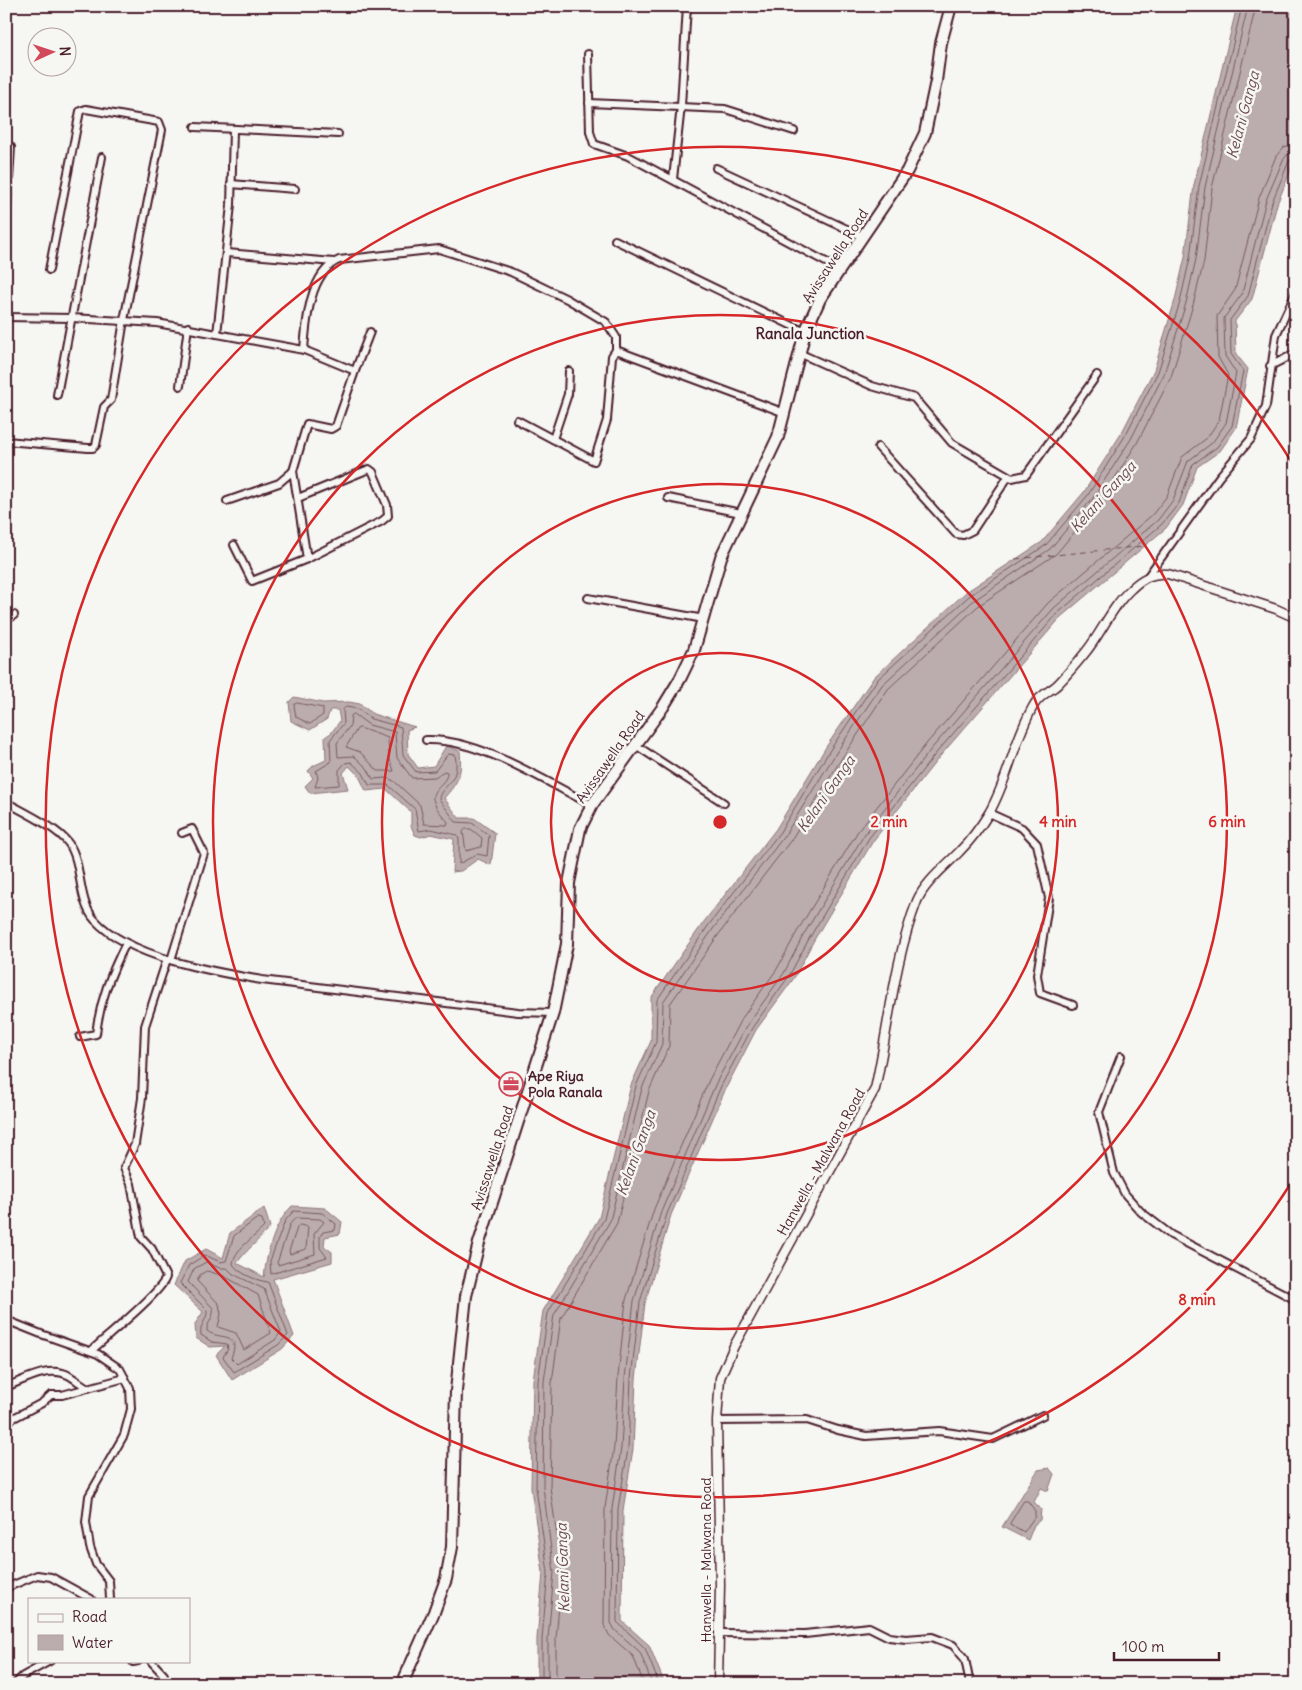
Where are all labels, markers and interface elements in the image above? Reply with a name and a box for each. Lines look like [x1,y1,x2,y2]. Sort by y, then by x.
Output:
north arrow [28,28,78,78]
text: N [56,46,74,57]
water label: Kelani Ganga [1222,68,1264,161]
street label: Avissawella Road [798,206,872,306]
district label: Ranala Junction [756,324,865,343]
water label: Kelani Ganga [1066,456,1141,536]
street label: Avissawella Road [571,707,649,807]
water label: Kelani Ganga [792,750,860,836]
text: 2 min [871,812,908,831]
text: 4 min [1039,812,1077,831]
text: 6 min [1208,812,1246,831]
centre of rings [711,813,729,831]
place label: Ape Riya Pola Ranala [528,1067,603,1101]
office icon: Ape Riya Pola Ranala [498,1071,524,1097]
street label: Hanwella - Malwana Road [773,1085,869,1239]
street label: Avissawella Road [467,1104,517,1212]
water label: Kelani Ganga [611,1106,660,1198]
text: 8 min [1178,1290,1216,1309]
street label: Hanwella - Malwana Road [697,1477,715,1643]
water label: Kelani Ganga [551,1522,574,1613]
legend [28,1598,190,1662]
text: Road [72,1607,107,1626]
scale bar [1114,1630,1220,1662]
text: Water [72,1633,113,1652]
text: 100 m [1122,1637,1164,1656]

